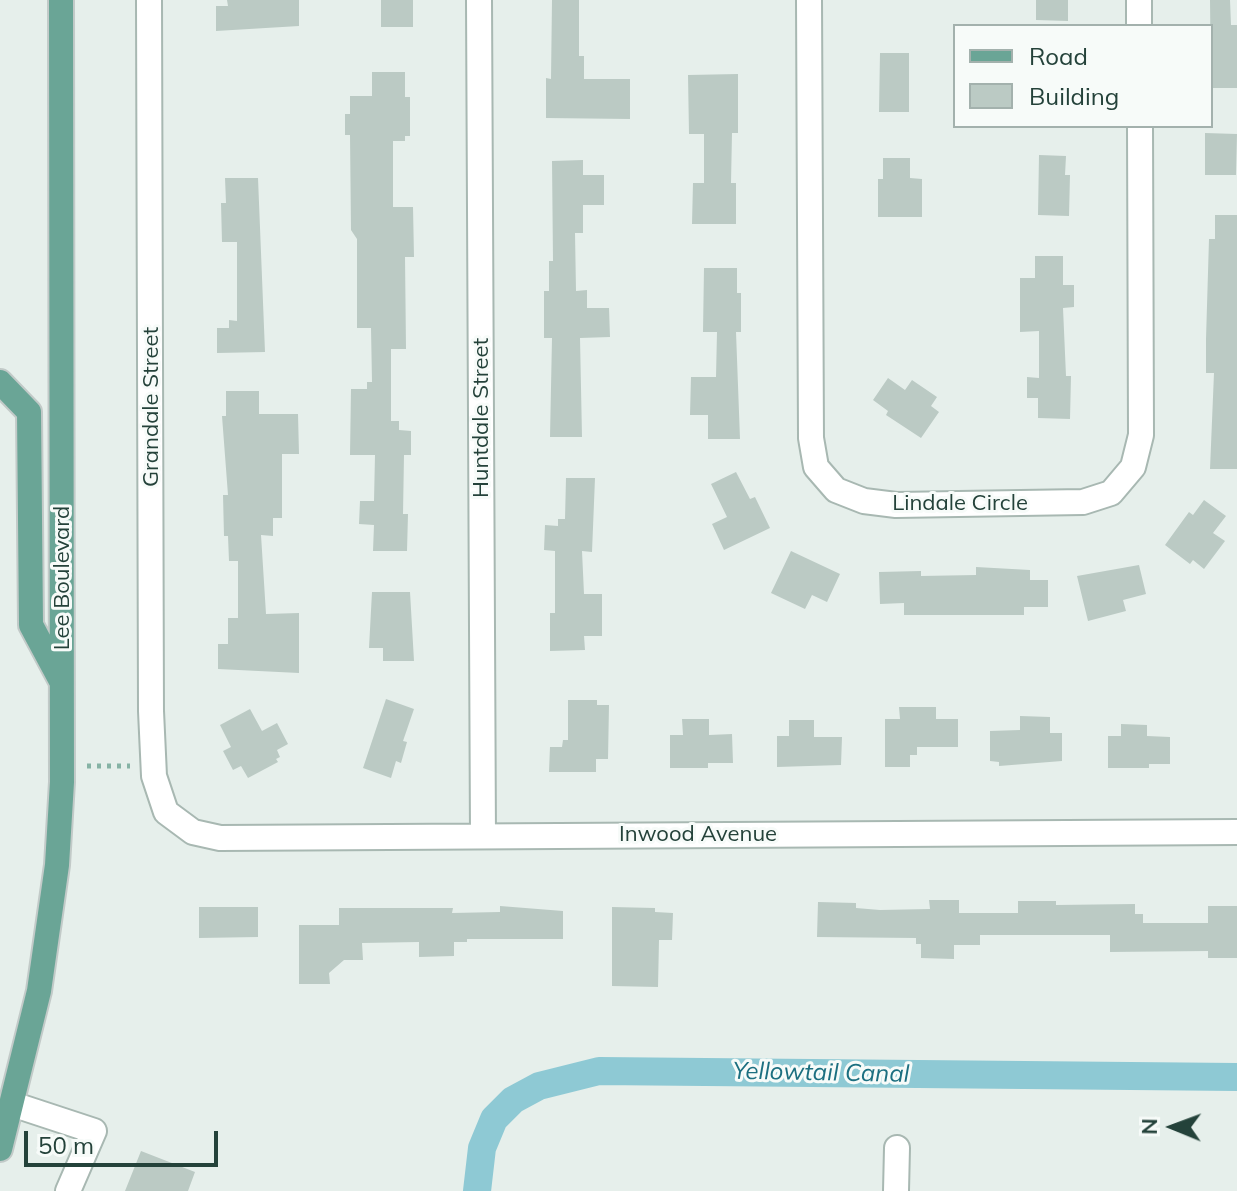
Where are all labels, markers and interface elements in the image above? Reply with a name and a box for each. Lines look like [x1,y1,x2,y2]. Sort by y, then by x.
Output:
legend [953,24,1213,128]
text: Road [1029,41,1088,71]
text: Building [1029,81,1119,111]
street label: Grandale Street [138,327,164,487]
street label: Huntdale Street [468,338,494,498]
street label: Lindale Circle [892,490,1028,516]
street label: Lee Boulevard [49,506,75,650]
street label: Inwood Avenue [619,821,777,847]
water label: Yellowtail Canal [732,1057,910,1089]
north arrow [1133,1087,1213,1167]
scale bar [28,1115,222,1165]
text: N [1135,1118,1163,1135]
text: 50 m [38,1130,94,1160]

